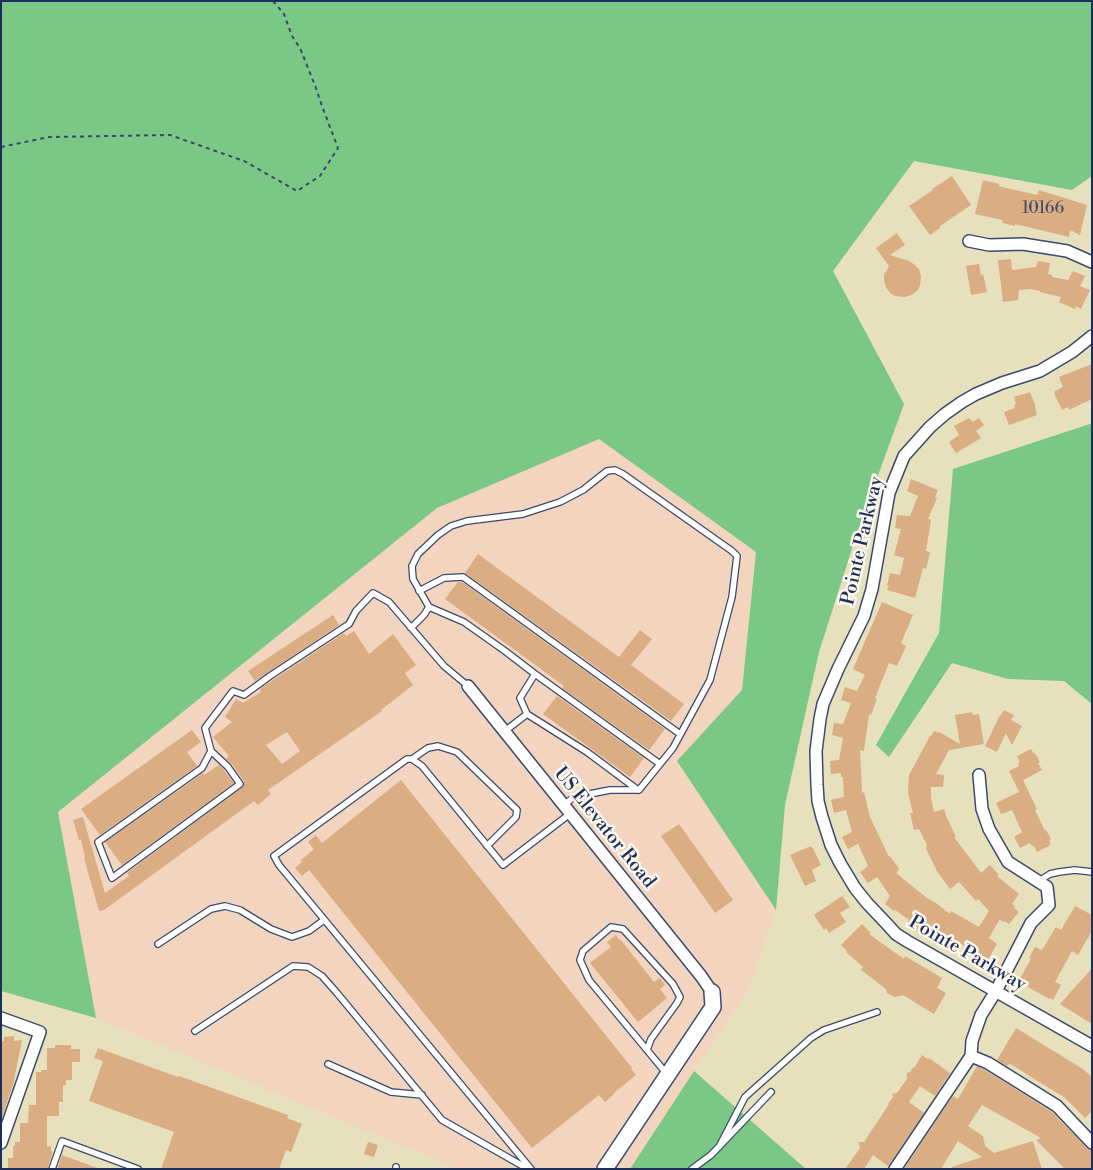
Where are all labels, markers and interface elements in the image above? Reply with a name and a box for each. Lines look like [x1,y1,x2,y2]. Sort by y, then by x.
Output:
house number: 10166 [1022,199,1064,219]
street label: Pointe Parkway [837,474,889,608]
street label: US Elevator Road [548,763,660,893]
street label: Pointe Parkway [904,911,1030,997]

